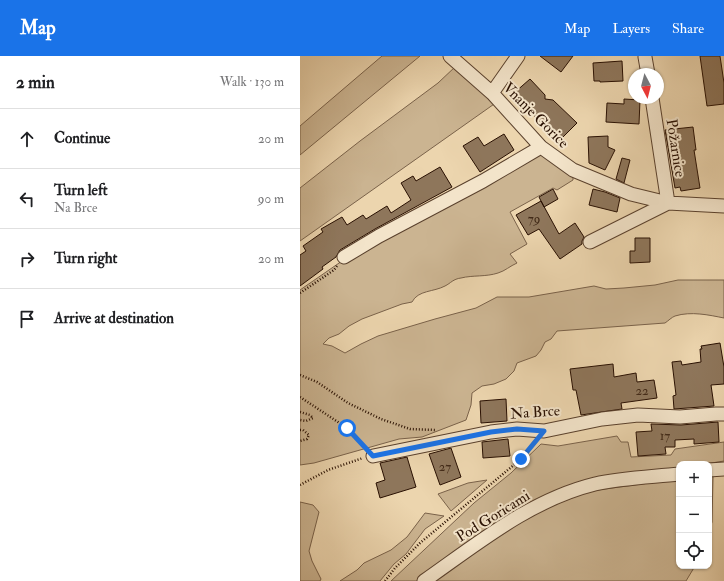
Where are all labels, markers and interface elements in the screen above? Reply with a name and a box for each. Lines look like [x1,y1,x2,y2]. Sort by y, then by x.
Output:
text: Map [20,16,56,40]
text: Map [564,20,590,37]
text: Layers [612,20,650,37]
text: Share [672,20,704,37]
north arrow [628,68,664,104]
text: 2 min [16,72,55,93]
text: Walk · 130 m [220,74,284,90]
street label: Vnanje Gorice [499,78,573,152]
street label: Požarnice [662,118,689,178]
icon: ahead [16,128,38,150]
text: Continue [54,129,110,148]
text: 20 m [258,131,284,147]
text: Turn left [54,181,108,200]
icon: left [16,188,38,210]
text: 90 m [258,191,284,207]
text: Na Brce [54,200,97,216]
house number: 79 [528,211,540,227]
icon: right [16,248,38,270]
text: Turn right [54,249,117,268]
text: 20 m [258,251,284,267]
icon: arrive [16,308,38,330]
text: Arrive at destination [54,309,174,328]
house number: 22 [635,383,649,399]
street label: Na Brce [509,401,561,424]
route start [338,419,356,437]
house number: 17 [660,428,670,444]
route end [512,450,530,468]
house number: 27 [439,459,451,475]
map controls [676,461,712,569]
button: + [676,461,712,497]
street label: Pod Goricami [453,486,534,547]
button: − [676,497,712,533]
button: locate [676,533,712,569]

